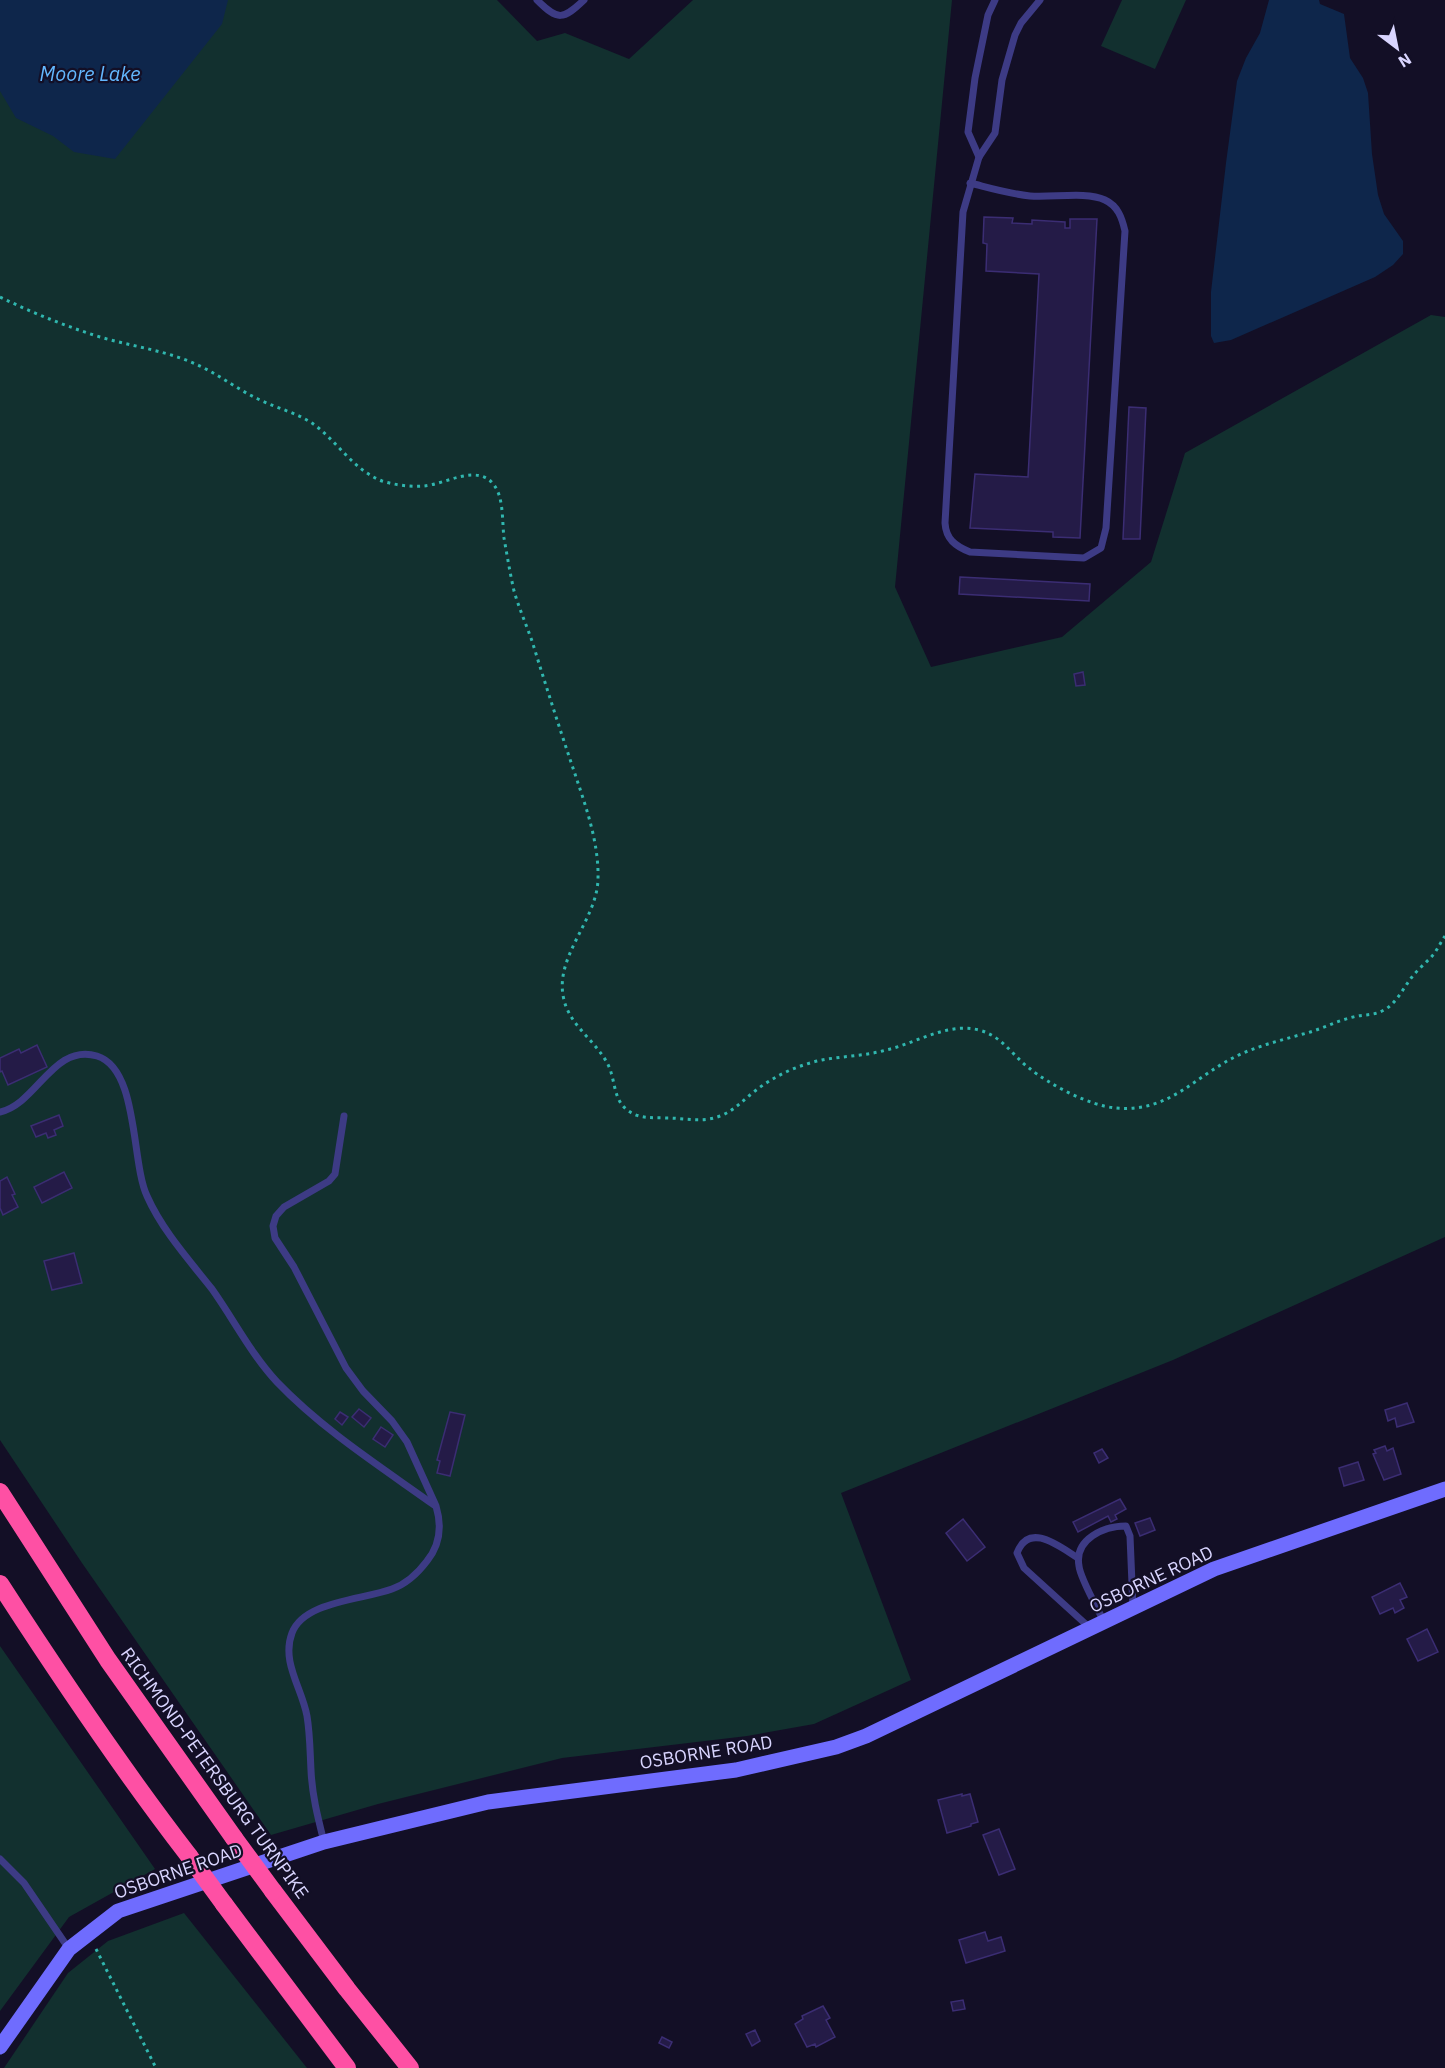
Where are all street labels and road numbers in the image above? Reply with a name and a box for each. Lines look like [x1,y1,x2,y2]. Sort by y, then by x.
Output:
street label: OSBORNE ROAD [1085,1540,1217,1618]
street label: RICHMOND-PETERSBURG TURNPIKE [116,1643,314,1903]
street label: OSBORNE ROAD [638,1730,774,1774]
street label: OSBORNE ROAD [111,1838,245,1904]

